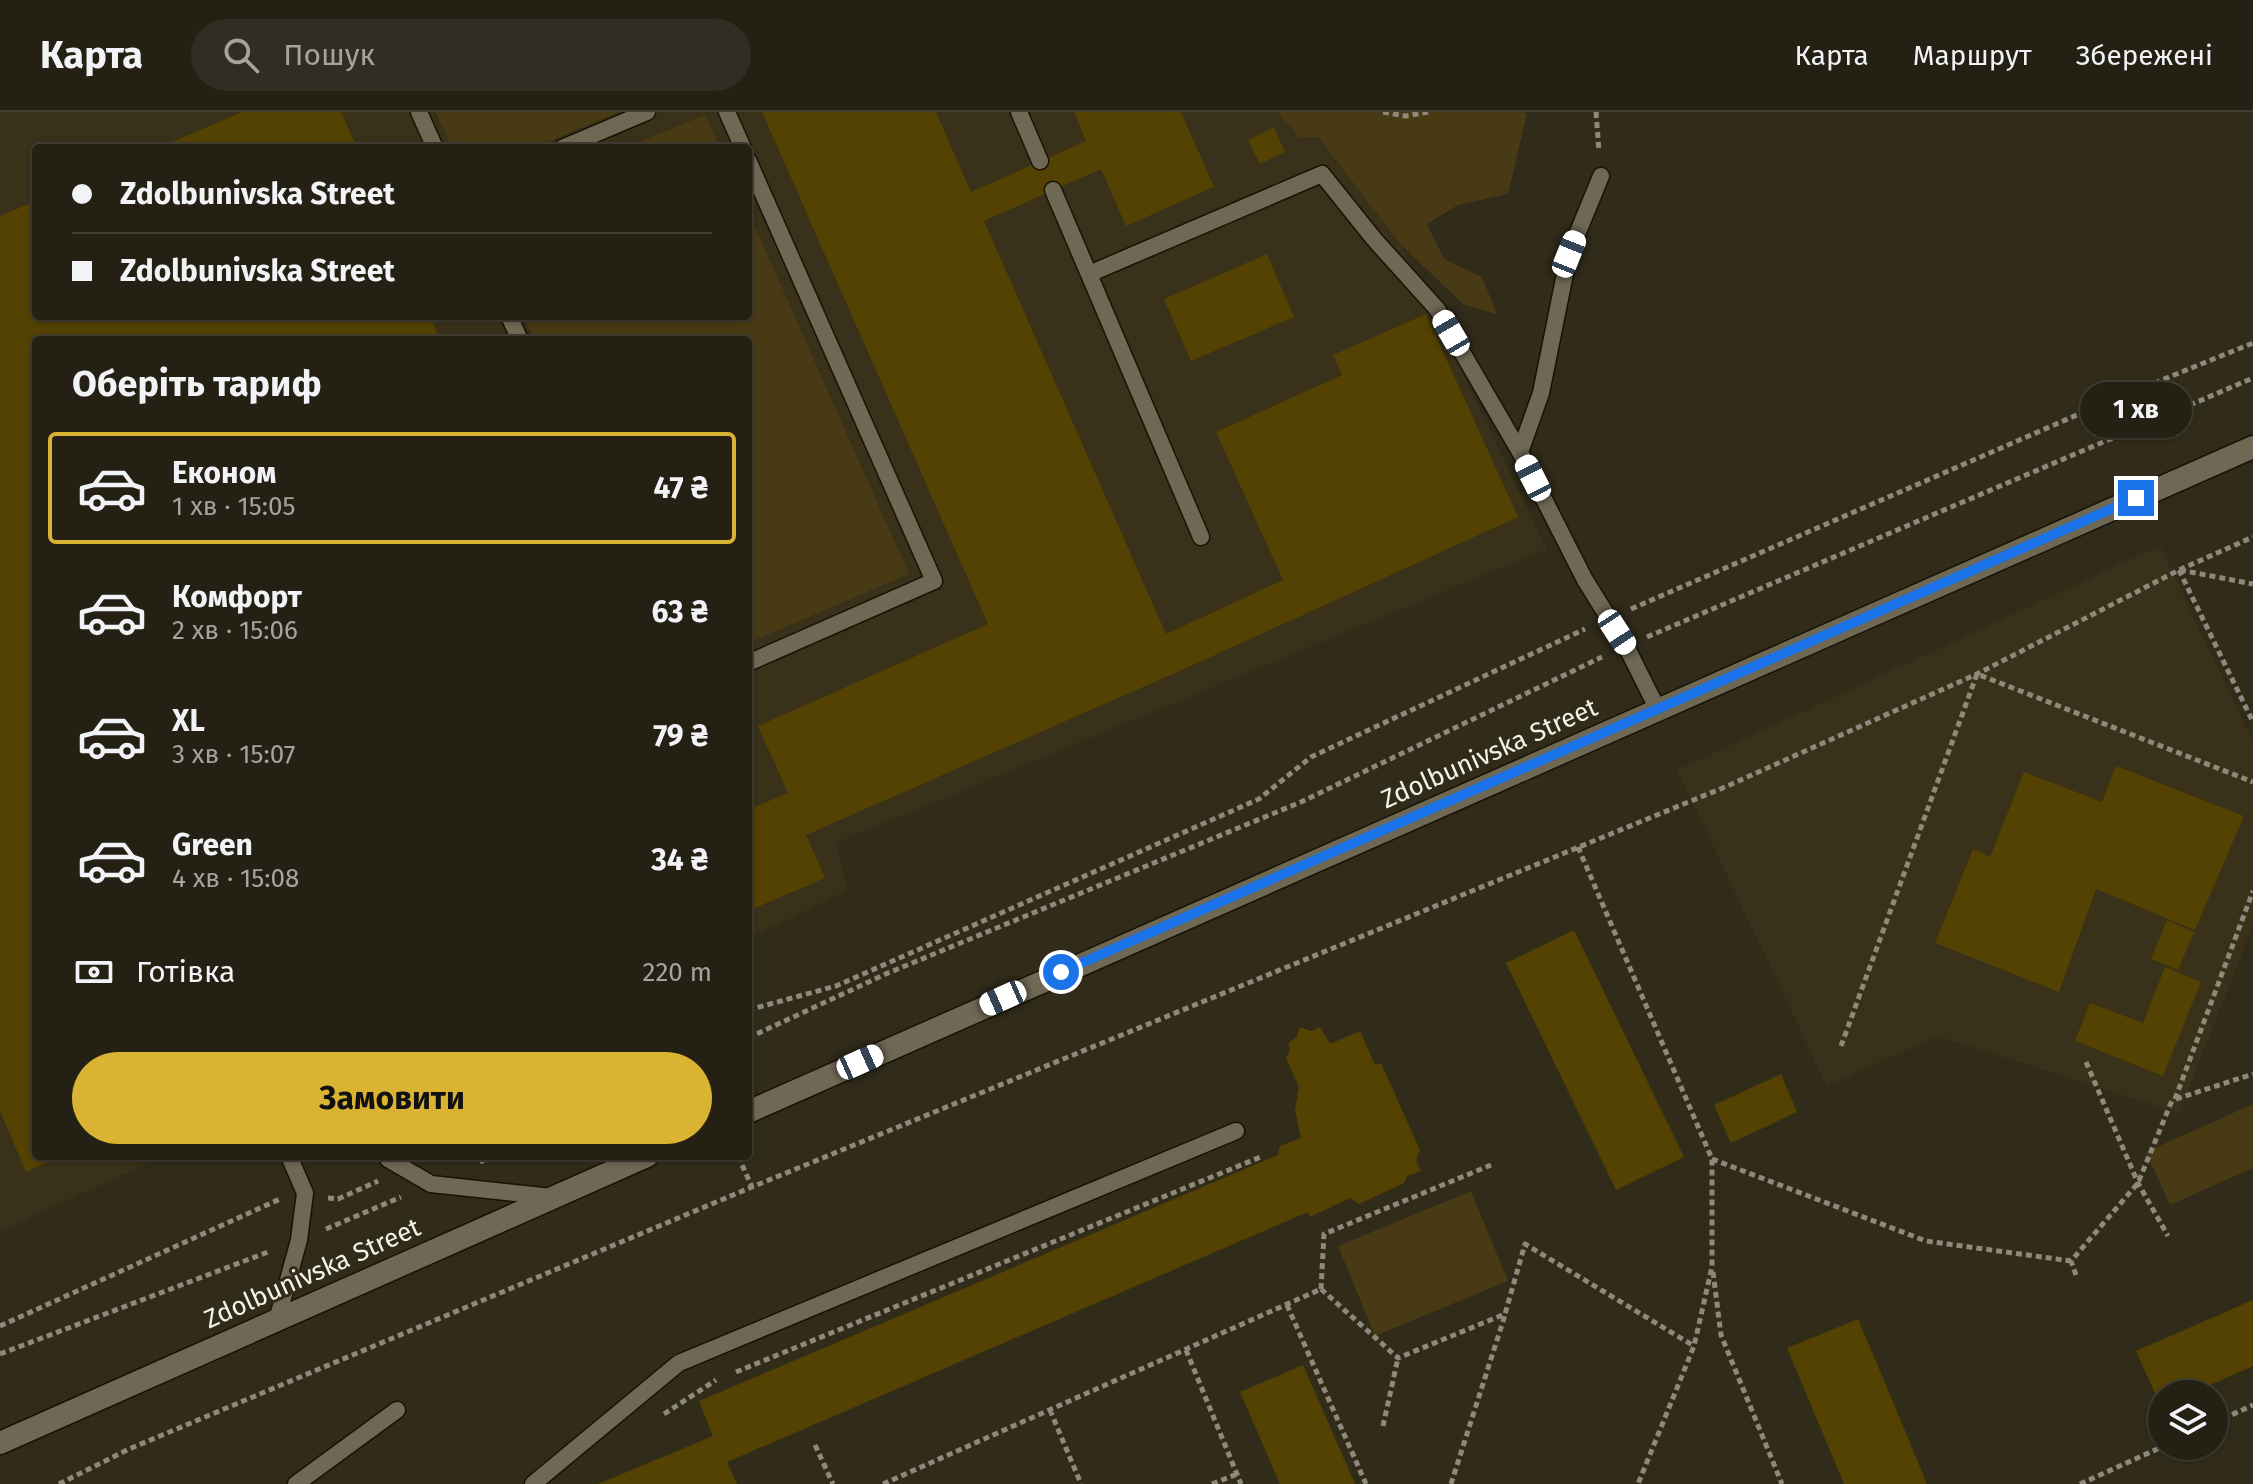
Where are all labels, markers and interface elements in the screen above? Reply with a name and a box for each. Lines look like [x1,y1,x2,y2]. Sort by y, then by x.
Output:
search box [191,19,751,91]
text: Карта [40,32,143,78]
icon: search [219,33,263,77]
text: Пошук [283,37,375,73]
text: Карта [1795,39,1869,72]
text: Маршрут [1913,39,2032,72]
text: Збережені [2076,39,2213,72]
text: Zdolbunivska Street [120,176,395,212]
car [1549,227,1589,281]
text: Zdolbunivska Street [120,253,395,289]
car [1429,306,1473,360]
text: Оберіть тариф [72,362,322,406]
callout: 1 хв [2080,382,2192,438]
text: 1 хв [2113,394,2159,425]
car [1511,451,1555,505]
icon: car [76,452,148,524]
text: Економ [172,455,276,491]
text: 47 ₴ [653,470,708,506]
route end [2118,480,2154,516]
text: 1 хв · 15:05 [172,491,296,522]
icon: car [76,576,148,648]
text: Комфорт [172,579,302,615]
text: 63 ₴ [651,594,708,630]
car [1594,605,1640,659]
text: 2 хв · 15:06 [172,615,298,646]
street label: Zdolbunivska Street [1376,692,1603,815]
icon: car [76,700,148,772]
text: XL [172,703,205,739]
text: 79 ₴ [653,718,708,754]
text: 3 хв · 15:07 [172,739,295,770]
icon: car [76,824,148,896]
text: Green [172,827,253,863]
text: 34 ₴ [651,842,708,878]
text: 4 хв · 15:08 [172,863,299,894]
icon: cash [72,950,116,994]
text: Готівка [136,954,235,990]
route start [1043,954,1079,990]
text: 220 m [643,957,712,988]
car [976,977,1030,1019]
car [833,1041,887,1083]
button: Замовити [72,1052,712,1144]
street label: Zdolbunivska Street [199,1212,426,1335]
map controls [2148,1380,2228,1460]
button: layers [2148,1380,2228,1460]

